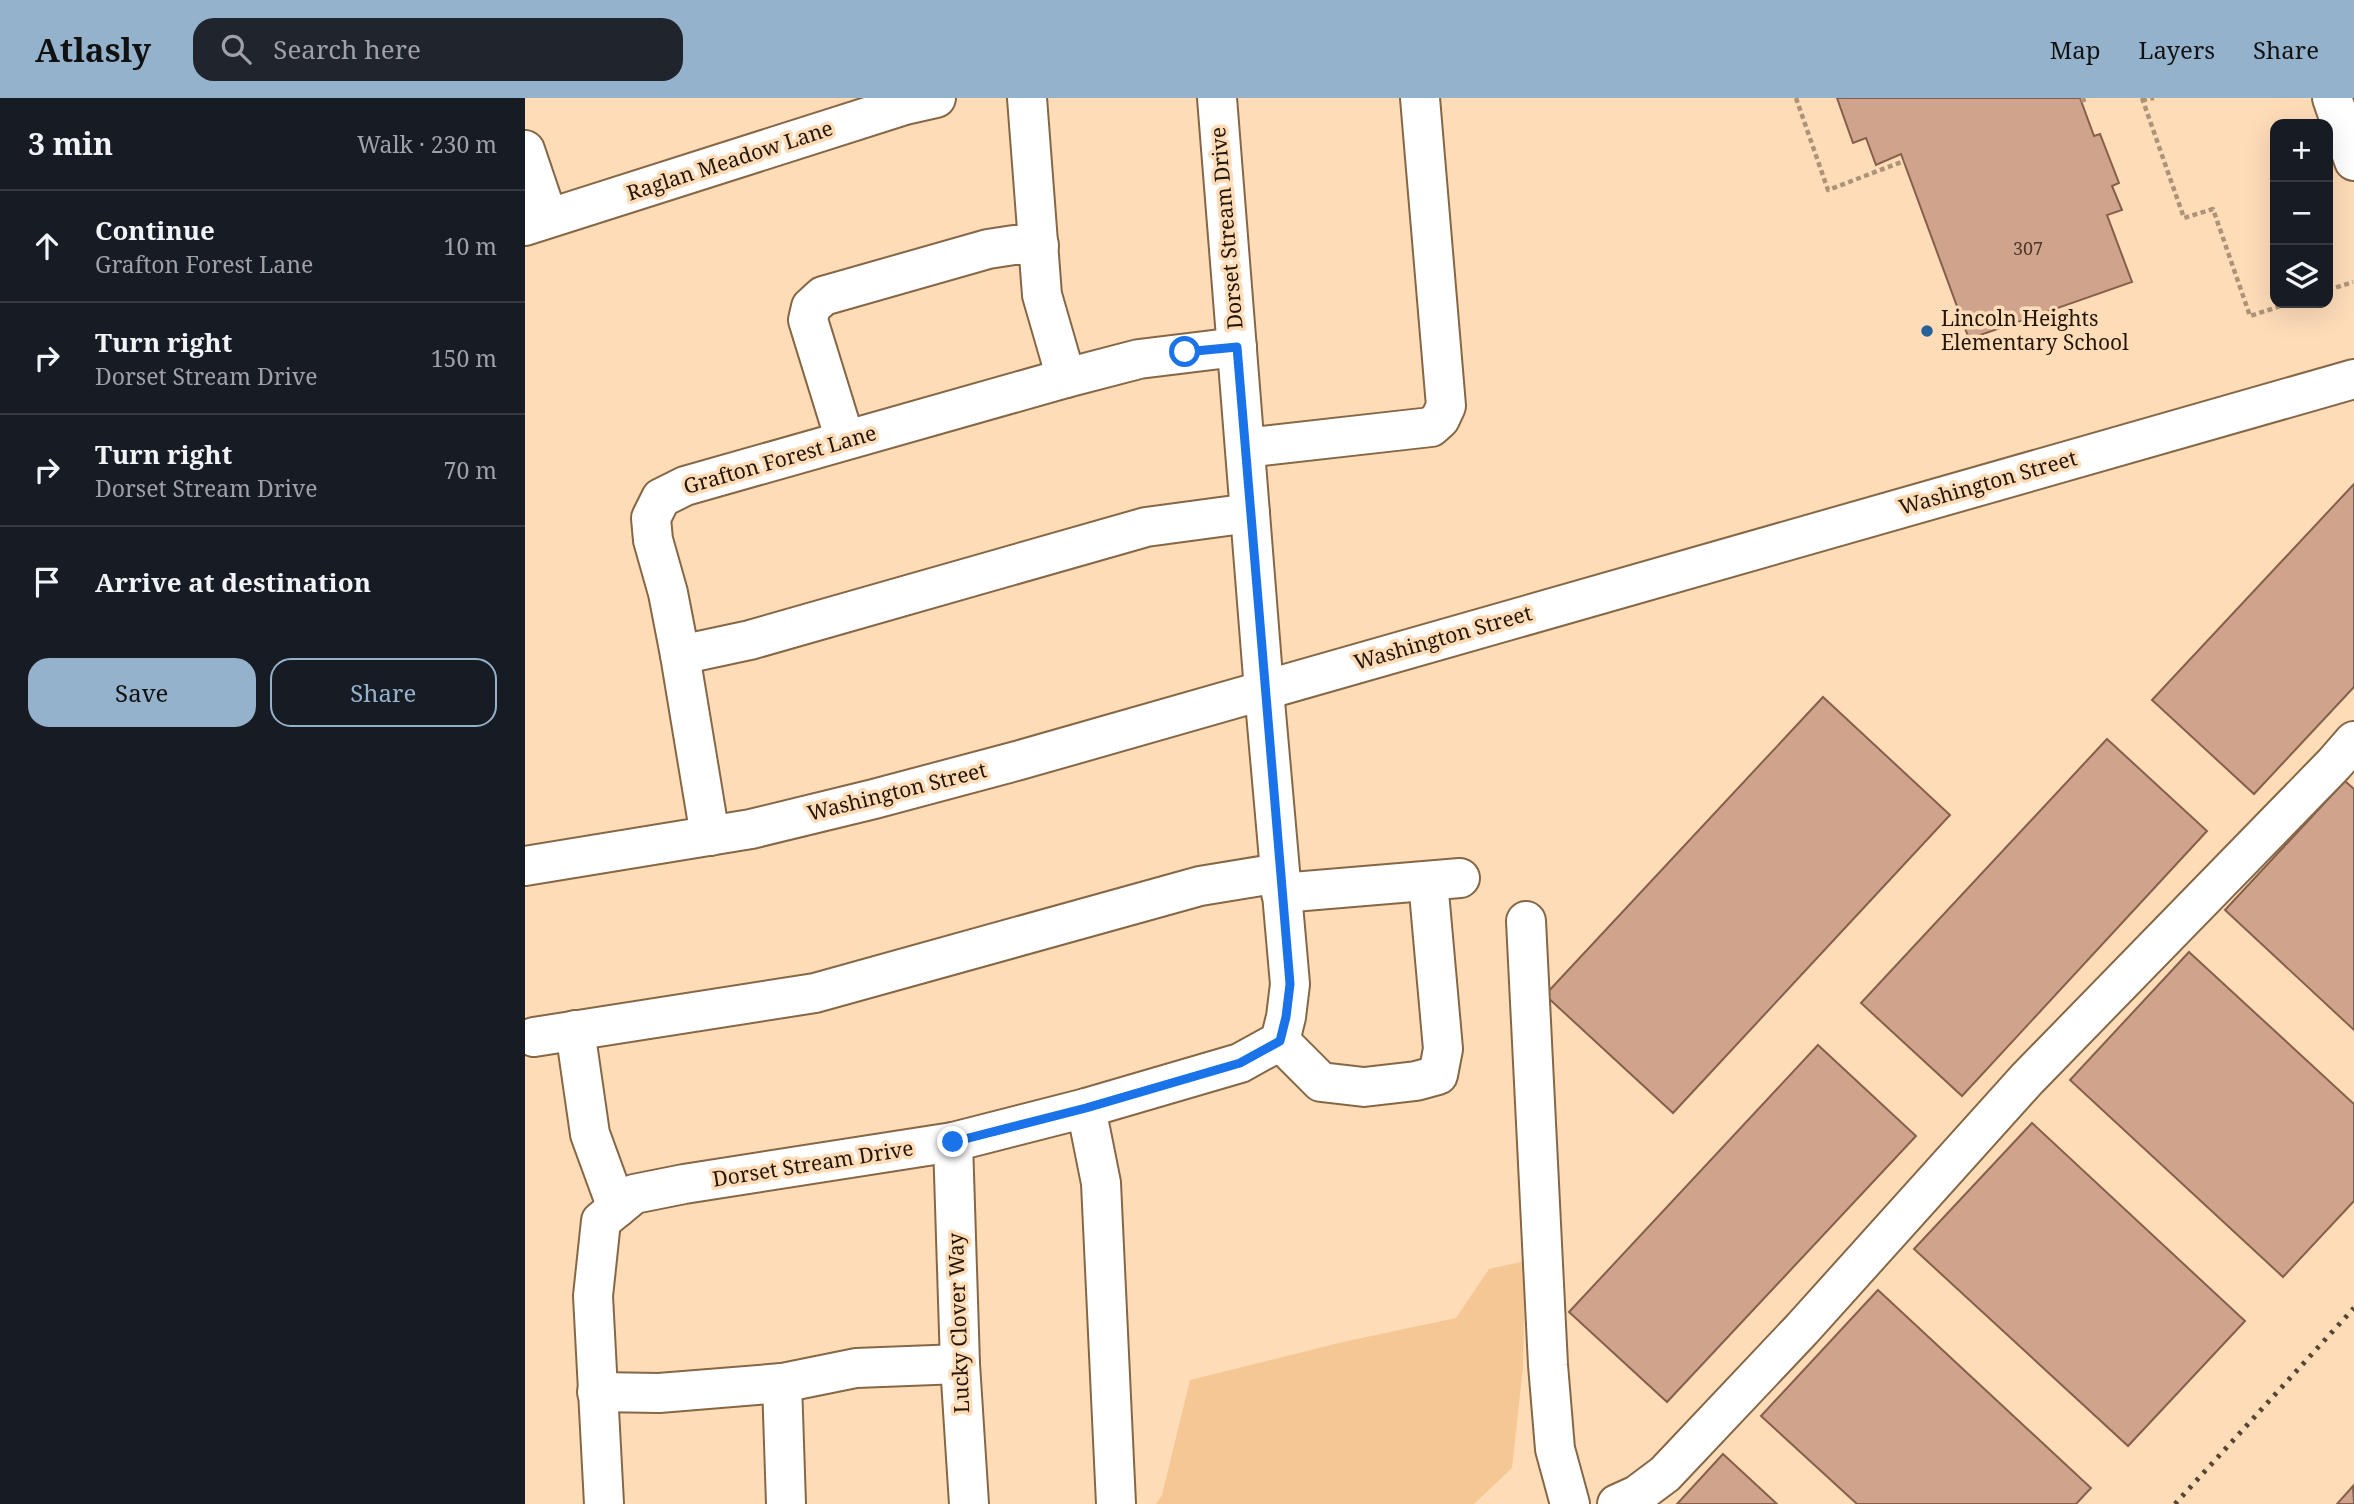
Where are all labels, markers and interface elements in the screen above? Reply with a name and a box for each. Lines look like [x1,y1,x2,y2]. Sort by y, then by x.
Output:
search box [193,18,683,81]
text: Atlasly [35,27,151,72]
icon: search [217,30,255,68]
text: Search here [273,31,421,67]
text: Map [2050,33,2101,66]
text: Layers [2139,33,2215,66]
text: Share [2253,33,2319,66]
street label: Raglan Meadow Lane [623,113,836,207]
map controls [2270,119,2333,308]
button: + [2270,119,2333,182]
text: 3 min [28,123,113,164]
street label: Dorset Stream Drive [1203,126,1249,331]
text: Walk · 230 m [357,128,497,160]
button: − [2270,182,2333,245]
text: Continue [95,212,215,248]
icon: ahead [28,227,66,265]
text: 10 m [444,230,497,262]
house number: 307 [2013,236,2043,260]
button: layers [2270,245,2333,308]
text: Grafton Forest Lane [95,248,313,280]
place label: Lincoln Heights Elementary School [1941,304,2129,356]
marker: Lincoln Heights Elementary School [1919,323,1935,339]
text: Turn right [95,324,232,360]
route start [1169,336,1200,367]
icon: right [28,339,66,377]
text: 150 m [431,342,497,374]
text: Dorset Stream Drive [95,360,318,392]
street label: Grafton Forest Lane [680,418,879,500]
text: Turn right [95,436,232,472]
street label: Washington Street [1896,443,2080,521]
icon: right [28,451,66,489]
text: 70 m [444,454,497,486]
text: Dorset Stream Drive [95,472,318,504]
icon: arrive [28,563,66,601]
text: Arrive at destination [95,564,371,600]
street label: Washington Street [1351,598,1535,676]
button: Save [28,658,256,727]
button: Share [270,658,497,727]
street label: Washington Street [804,755,989,827]
route end [937,1126,968,1157]
street label: Dorset Stream Drive [710,1133,915,1193]
street label: Lucky Clover Way [941,1232,975,1414]

